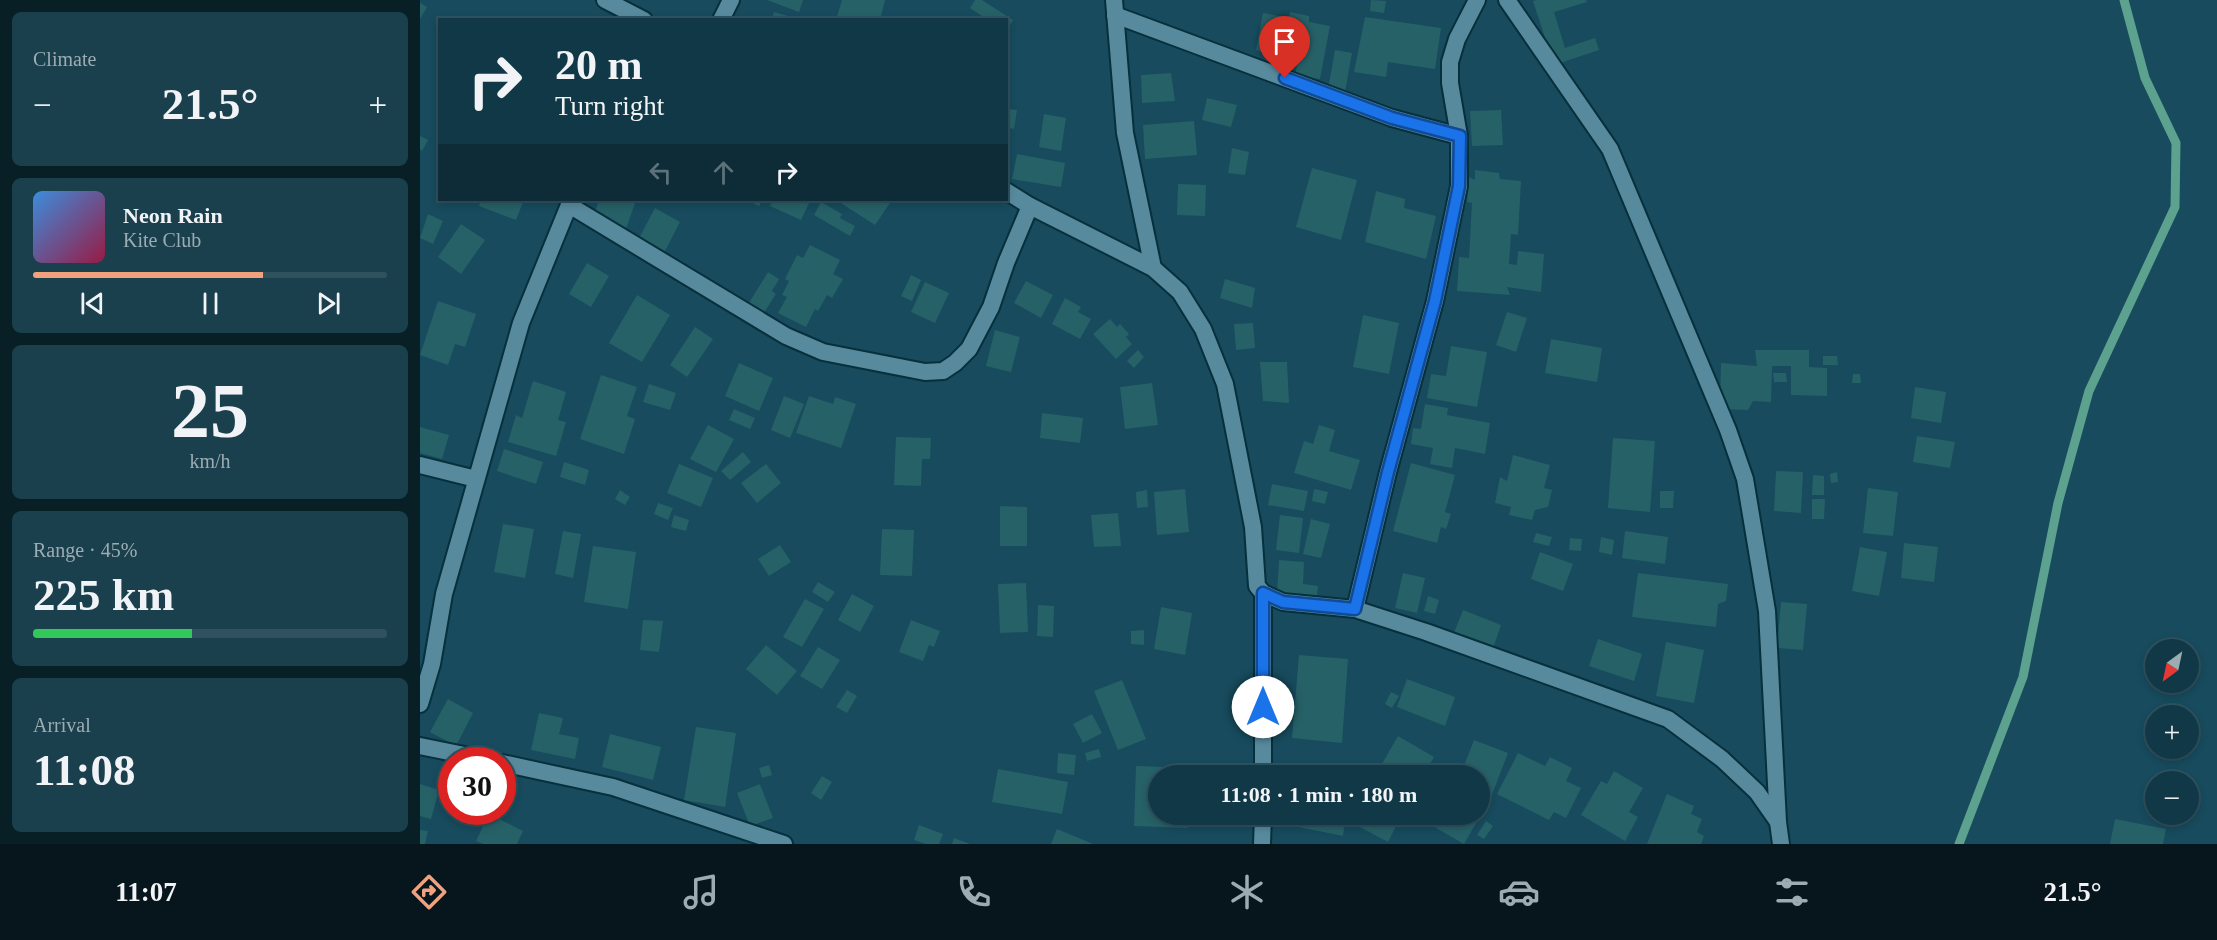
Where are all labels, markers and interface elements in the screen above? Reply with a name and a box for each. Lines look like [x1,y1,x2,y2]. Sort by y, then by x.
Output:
pin [1259,16,1310,78]
icon: arrive [1268,25,1301,58]
icon: right [456,42,534,120]
text: 20 m [555,42,643,88]
text: Climate [33,48,96,70]
text: 21.5° [162,79,258,129]
text: − [33,87,52,123]
text: + [368,87,387,123]
text: Turn right [555,91,664,121]
icon: left [644,156,677,189]
icon: ahead [707,156,740,189]
icon: right [770,156,803,189]
text: Neon Rain [123,203,223,228]
text: Kite Club [123,229,201,251]
icon: previous [76,287,109,320]
icon: pause [194,287,227,320]
icon: next [312,287,345,320]
text: 25 [171,367,249,454]
text: km/h [189,450,231,472]
text: Range · 45% [33,539,137,561]
text: 225 km [33,570,174,620]
north arrow [2145,639,2199,693]
map controls [2145,639,2199,825]
position arrow [1231,675,1295,739]
button: + [2145,705,2199,759]
text: Arrival [33,714,91,736]
text: 11:08 [33,745,136,795]
speed limit sign: 30 [438,747,516,825]
button: − [2145,771,2199,825]
text: 11:08 · 1 min · 180 m [1221,782,1417,807]
icon: directions [408,871,450,913]
icon: music [680,871,722,913]
icon: phone [953,871,995,913]
icon: climate [1226,871,1268,913]
icon: car [1498,871,1540,913]
icon: filters [1771,871,1813,913]
text: 11:07 [115,877,177,907]
text: 21.5° [2044,877,2102,907]

